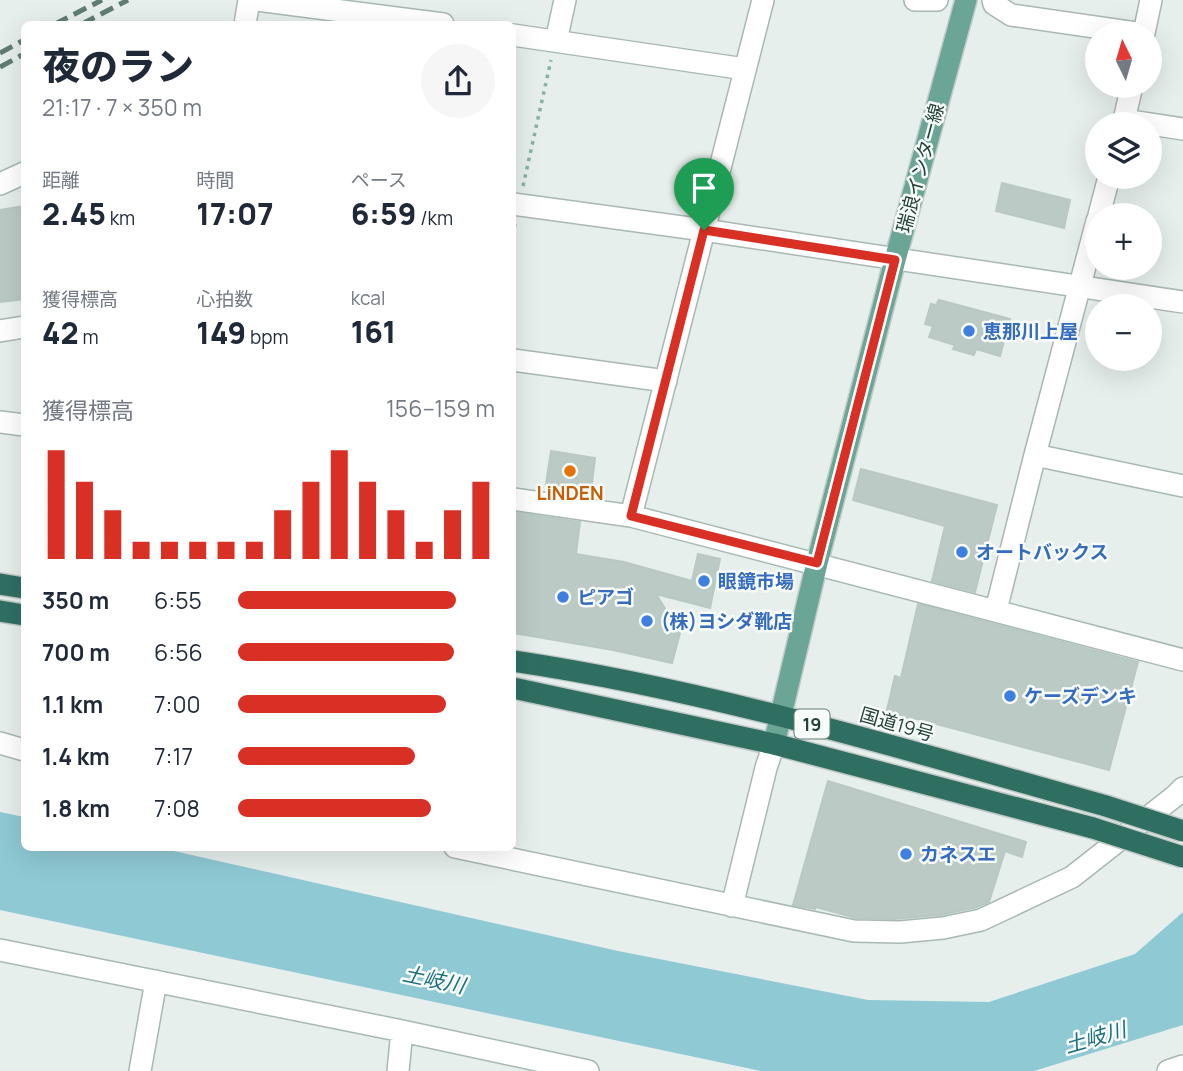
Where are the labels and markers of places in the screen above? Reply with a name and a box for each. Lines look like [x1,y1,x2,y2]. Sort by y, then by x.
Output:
pin [674,158,734,230]
place label: 恵那川上屋 [983,318,1078,344]
marker: 恵那川上屋 [961,323,977,339]
marker: LiNDEN [562,463,578,479]
place label: LiNDEN [536,480,604,506]
place label: オートバックス [976,539,1108,565]
marker: オートバックス [954,544,970,560]
place label: 眼鏡市場 [718,568,794,594]
marker: 眼鏡市場 [696,573,712,589]
place label: ピアゴ [577,584,634,610]
marker: ピアゴ [555,589,571,605]
place label: (株)ヨシダ靴店 [661,608,792,634]
marker: (株)ヨシダ靴店 [639,613,655,629]
place label: ケーズデンキ [1024,683,1137,709]
marker: ケーズデンキ [1002,688,1018,704]
place label: カネスエ [920,841,996,867]
marker: カネスエ [898,846,914,862]

